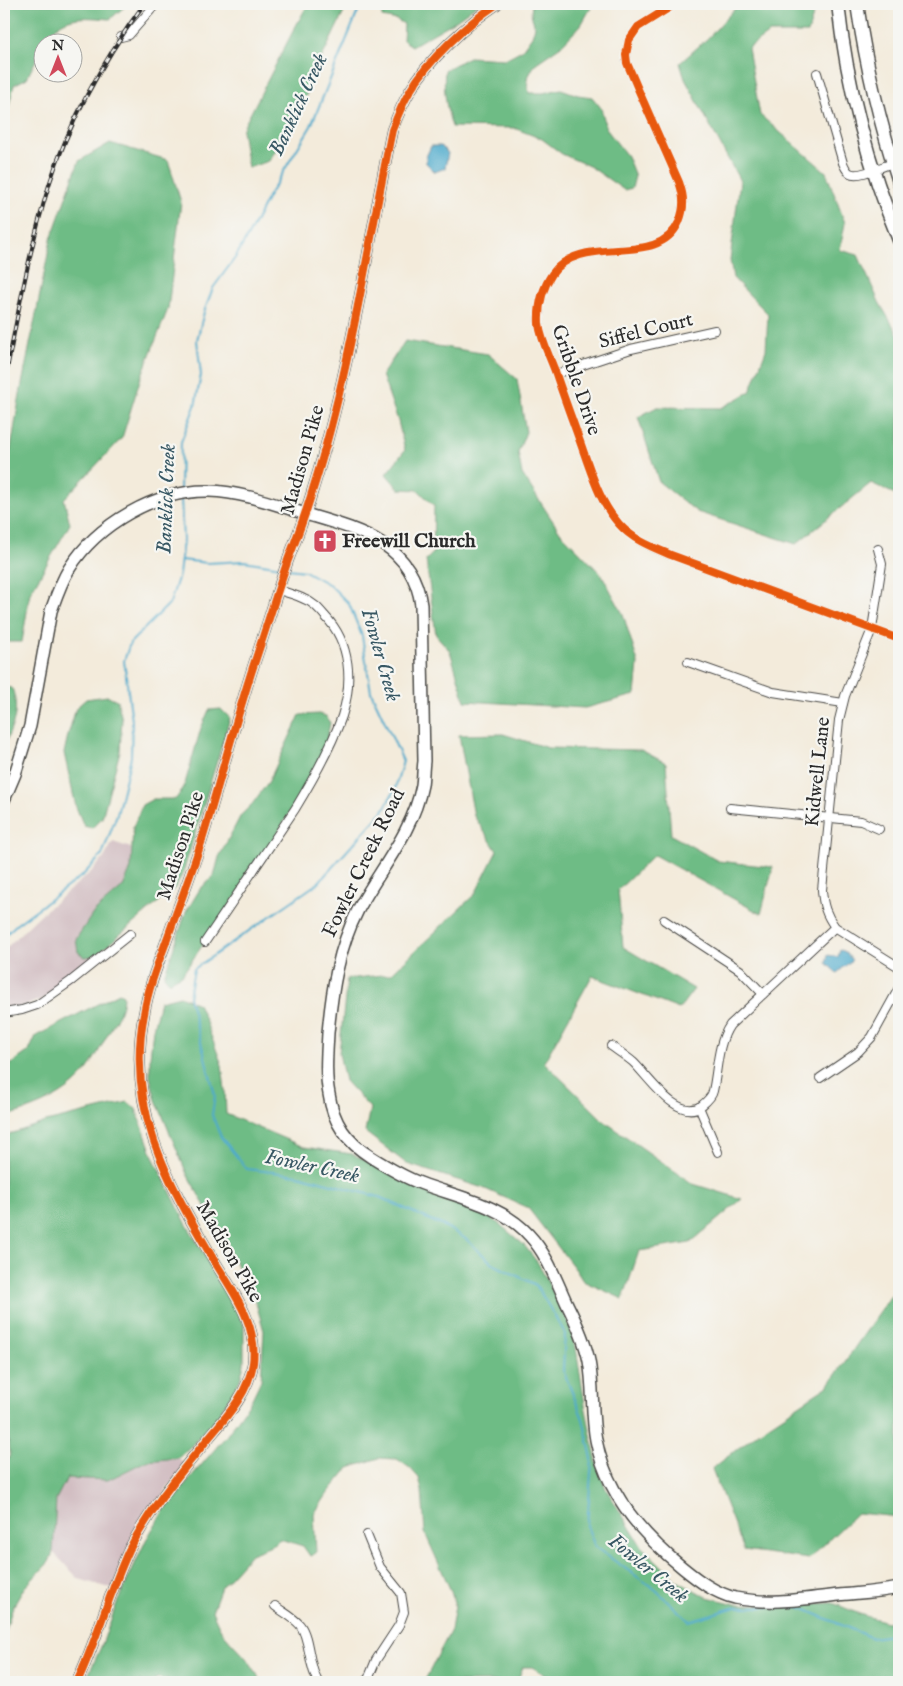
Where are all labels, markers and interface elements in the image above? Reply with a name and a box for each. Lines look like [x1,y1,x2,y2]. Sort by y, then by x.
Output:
north arrow [32,32,82,82]
text: N [51,37,64,55]
water label: Banklick Creek [263,49,335,161]
street label: Siffel Court [596,307,696,355]
street label: Gribble Drive [545,321,607,439]
street label: Madison Pike [275,402,331,518]
water label: Banklick Creek [152,443,182,555]
church icon: Freewill Church [312,528,338,554]
place label: Freewill Church [342,529,476,554]
water label: Fowler Creek [354,605,406,705]
street label: Kidwell Lane [800,716,836,828]
street label: Fowler Creek Road [317,784,411,942]
street label: Madison Pike [152,788,210,904]
water label: Fowler Creek [262,1144,362,1190]
street label: Madison Pike [190,1197,268,1307]
water label: Fowler Creek [602,1528,694,1610]

